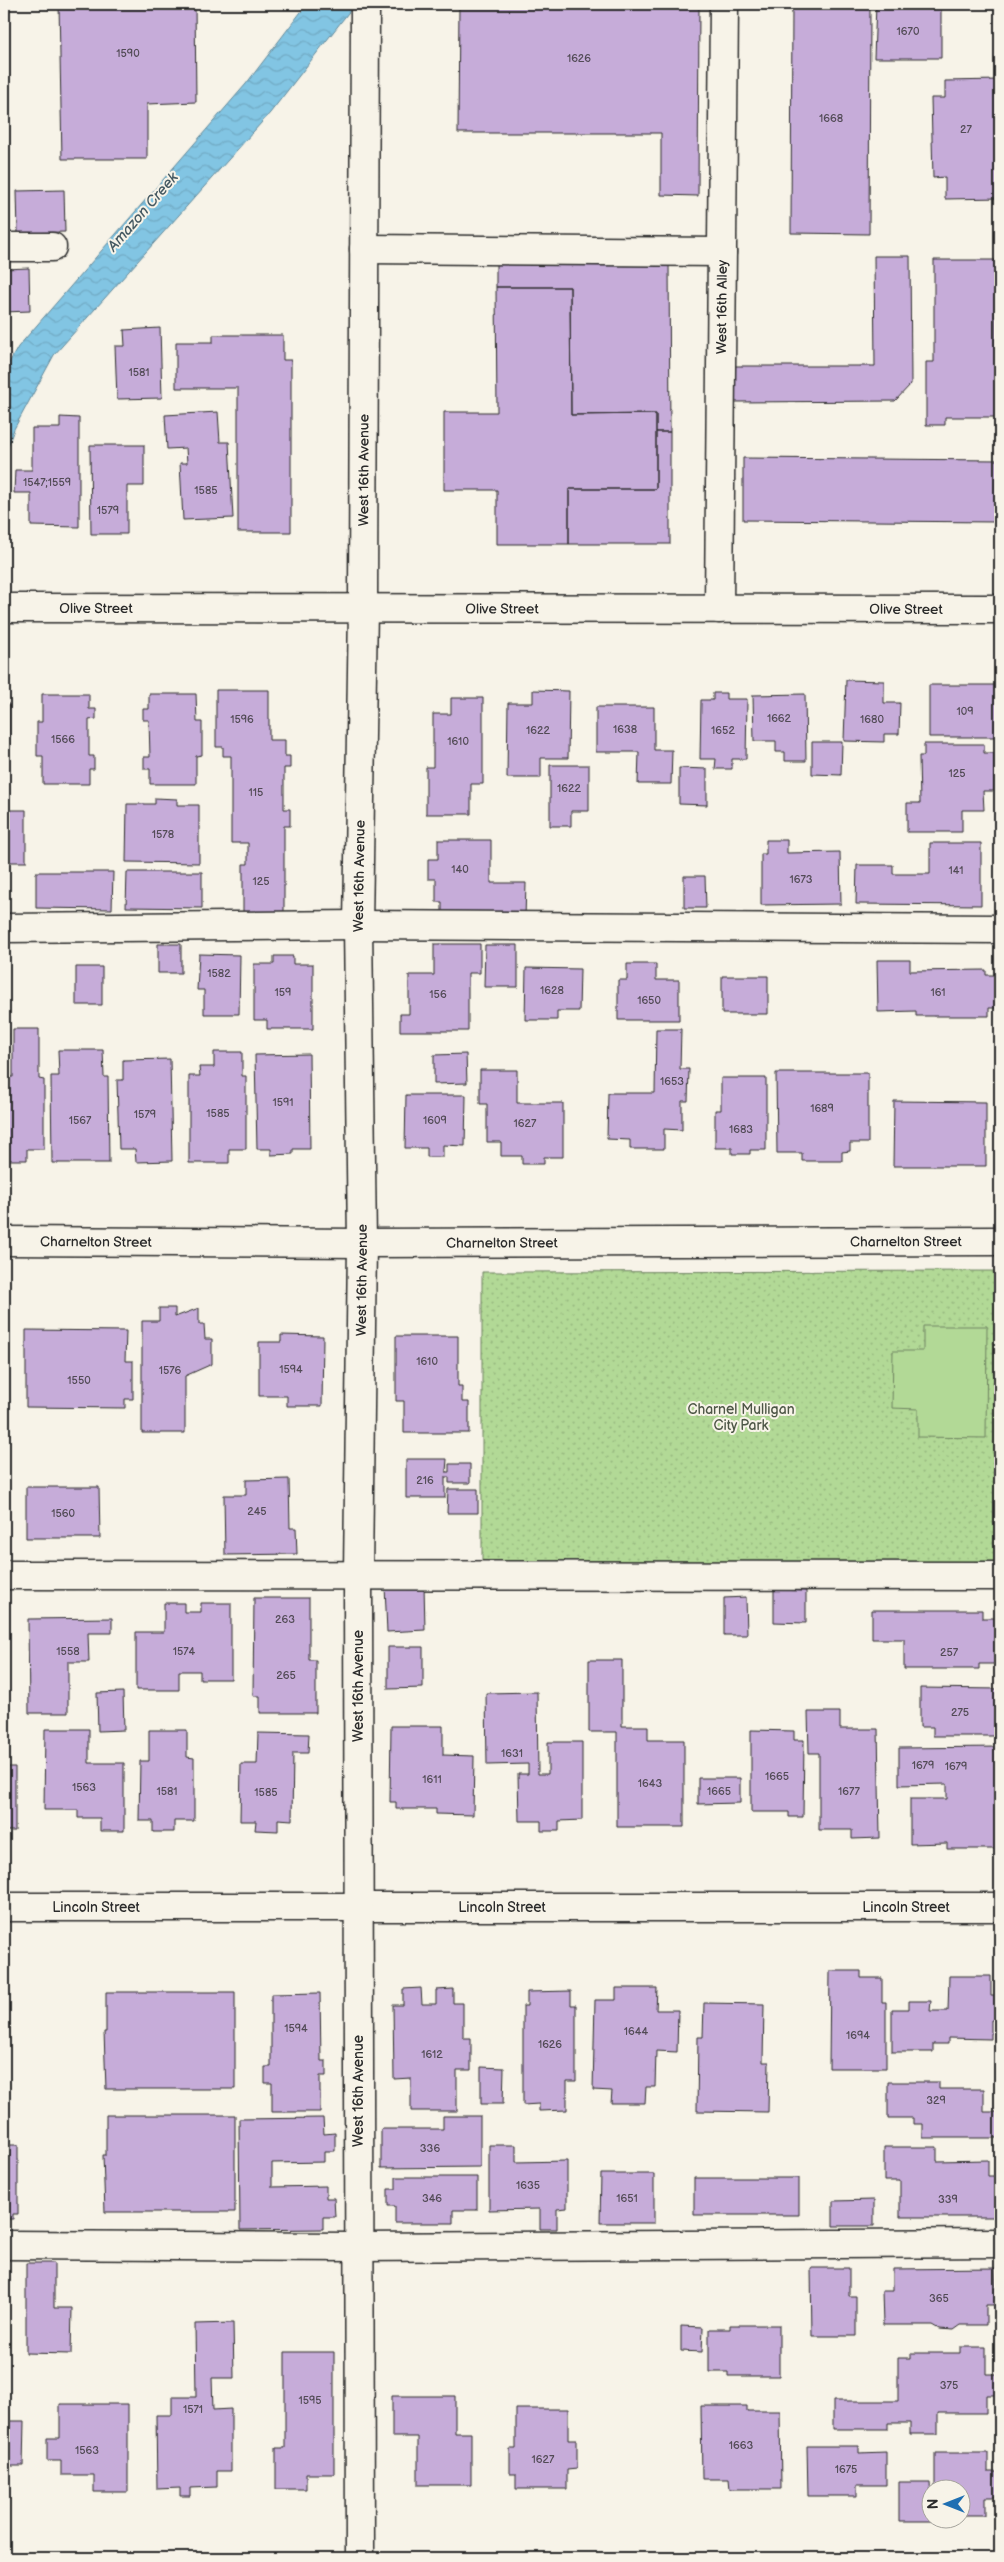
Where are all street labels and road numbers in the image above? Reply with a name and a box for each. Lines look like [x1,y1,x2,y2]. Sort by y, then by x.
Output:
street label: West 16th Alley [713,259,730,354]
street label: West 16th Avenue [355,414,372,526]
street label: Olive Street [59,600,133,617]
street label: Olive Street [465,600,539,617]
street label: Olive Street [869,600,943,617]
street label: West 16th Avenue [349,820,368,932]
street label: West 16th Avenue [352,1224,371,1336]
street label: Charnelton Street [40,1233,153,1250]
street label: Charnelton Street [850,1233,963,1250]
street label: Charnelton Street [446,1234,559,1251]
street label: West 16th Avenue [350,1630,367,1742]
street label: Lincoln Street [52,1899,141,1916]
street label: Lincoln Street [458,1899,547,1916]
street label: Lincoln Street [862,1899,951,1916]
street label: West 16th Avenue [350,2035,367,2147]

